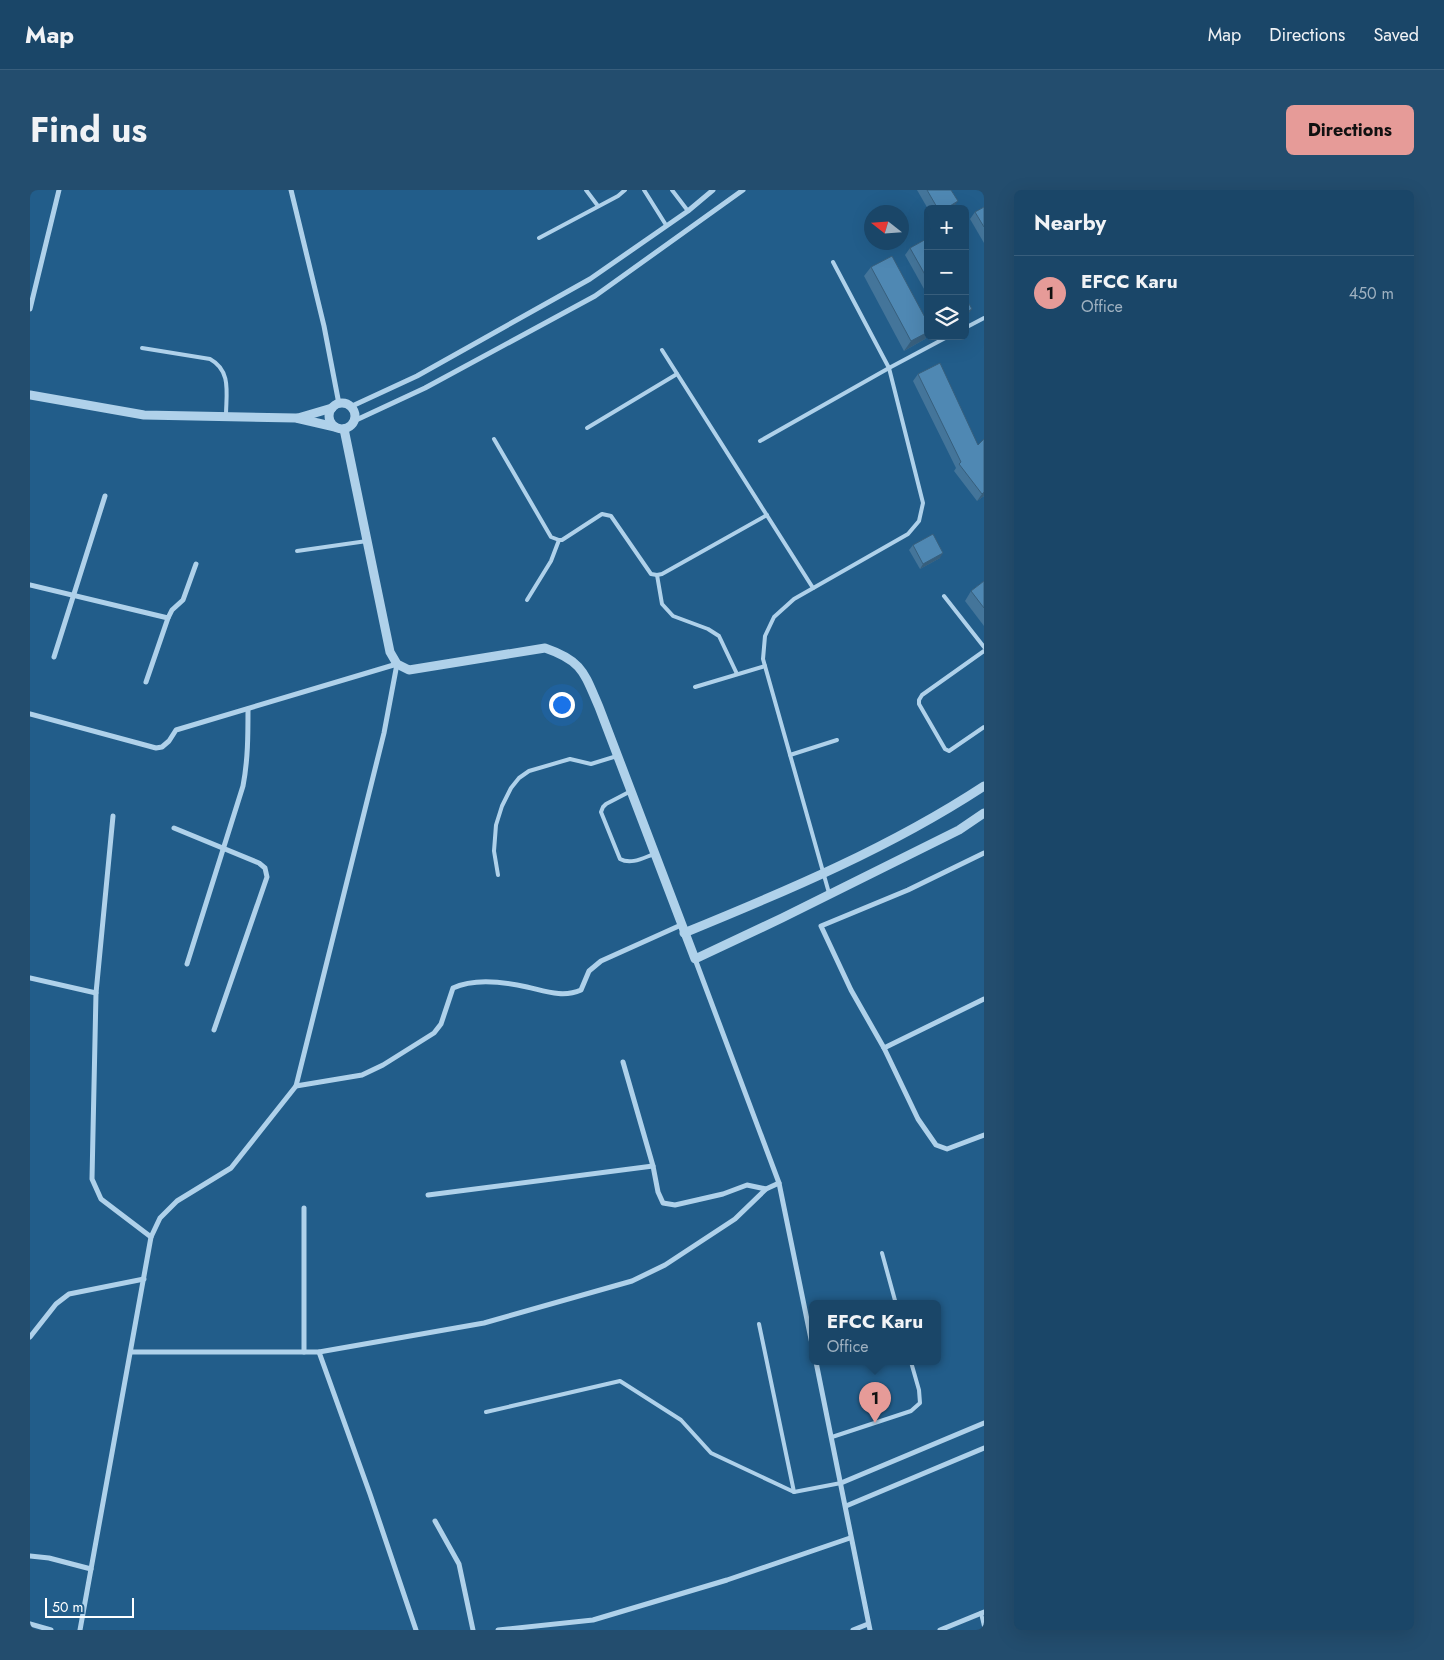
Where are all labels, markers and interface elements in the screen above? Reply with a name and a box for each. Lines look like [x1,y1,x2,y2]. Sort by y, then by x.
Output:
text: Map [25,17,74,52]
text: Map [1208,22,1241,48]
text: Directions [1269,22,1345,48]
text: Saved [1373,22,1419,48]
text: Find us [30,105,147,155]
button: Directions [1286,105,1414,155]
north arrow [864,205,909,250]
map controls [924,205,969,340]
button: + [924,205,969,250]
text: Nearby [1034,208,1106,238]
button: − [924,250,969,295]
text: EFCC Karu [1081,268,1178,295]
text: 1 [1046,282,1054,305]
text: 450 m [1349,282,1394,305]
button: layers [924,295,969,340]
text: Office [1081,295,1123,318]
your location [549,692,575,718]
popup [809,1300,941,1365]
text: EFCC Karu [827,1308,923,1335]
text: Office [827,1335,869,1358]
pin: 1 [859,1382,891,1423]
scale bar [45,1595,134,1618]
text: 50 m [52,1597,83,1617]

